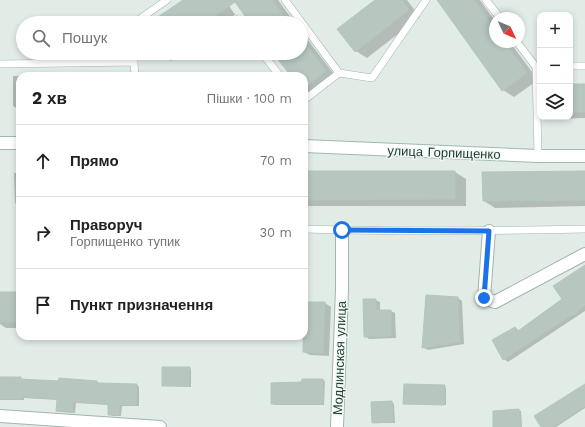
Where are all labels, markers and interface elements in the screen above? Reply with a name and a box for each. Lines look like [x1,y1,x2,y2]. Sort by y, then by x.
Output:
north arrow [489,12,525,48]
map controls [537,12,573,120]
button: + [537,12,573,48]
search box [16,16,308,60]
icon: search [30,27,52,49]
text: Пошук [62,29,107,47]
button: − [537,48,573,84]
button: layers [537,84,573,120]
text: 2 хв [32,88,67,108]
text: Пішки · 100 m [207,91,292,106]
street label: улица Горпищенко [387,143,501,162]
icon: ahead [32,150,54,172]
text: Прямо [70,152,119,170]
text: 70 m [260,153,292,168]
text: Праворуч [70,216,143,234]
route start [333,221,351,239]
icon: right [32,222,54,244]
text: 30 m [260,225,292,240]
text: Горпищенко тупик [70,234,180,249]
route end [475,289,493,307]
icon: arrive [32,294,54,316]
text: Пункт призначення [70,296,213,314]
street label: Модлинская улица [330,300,349,415]

